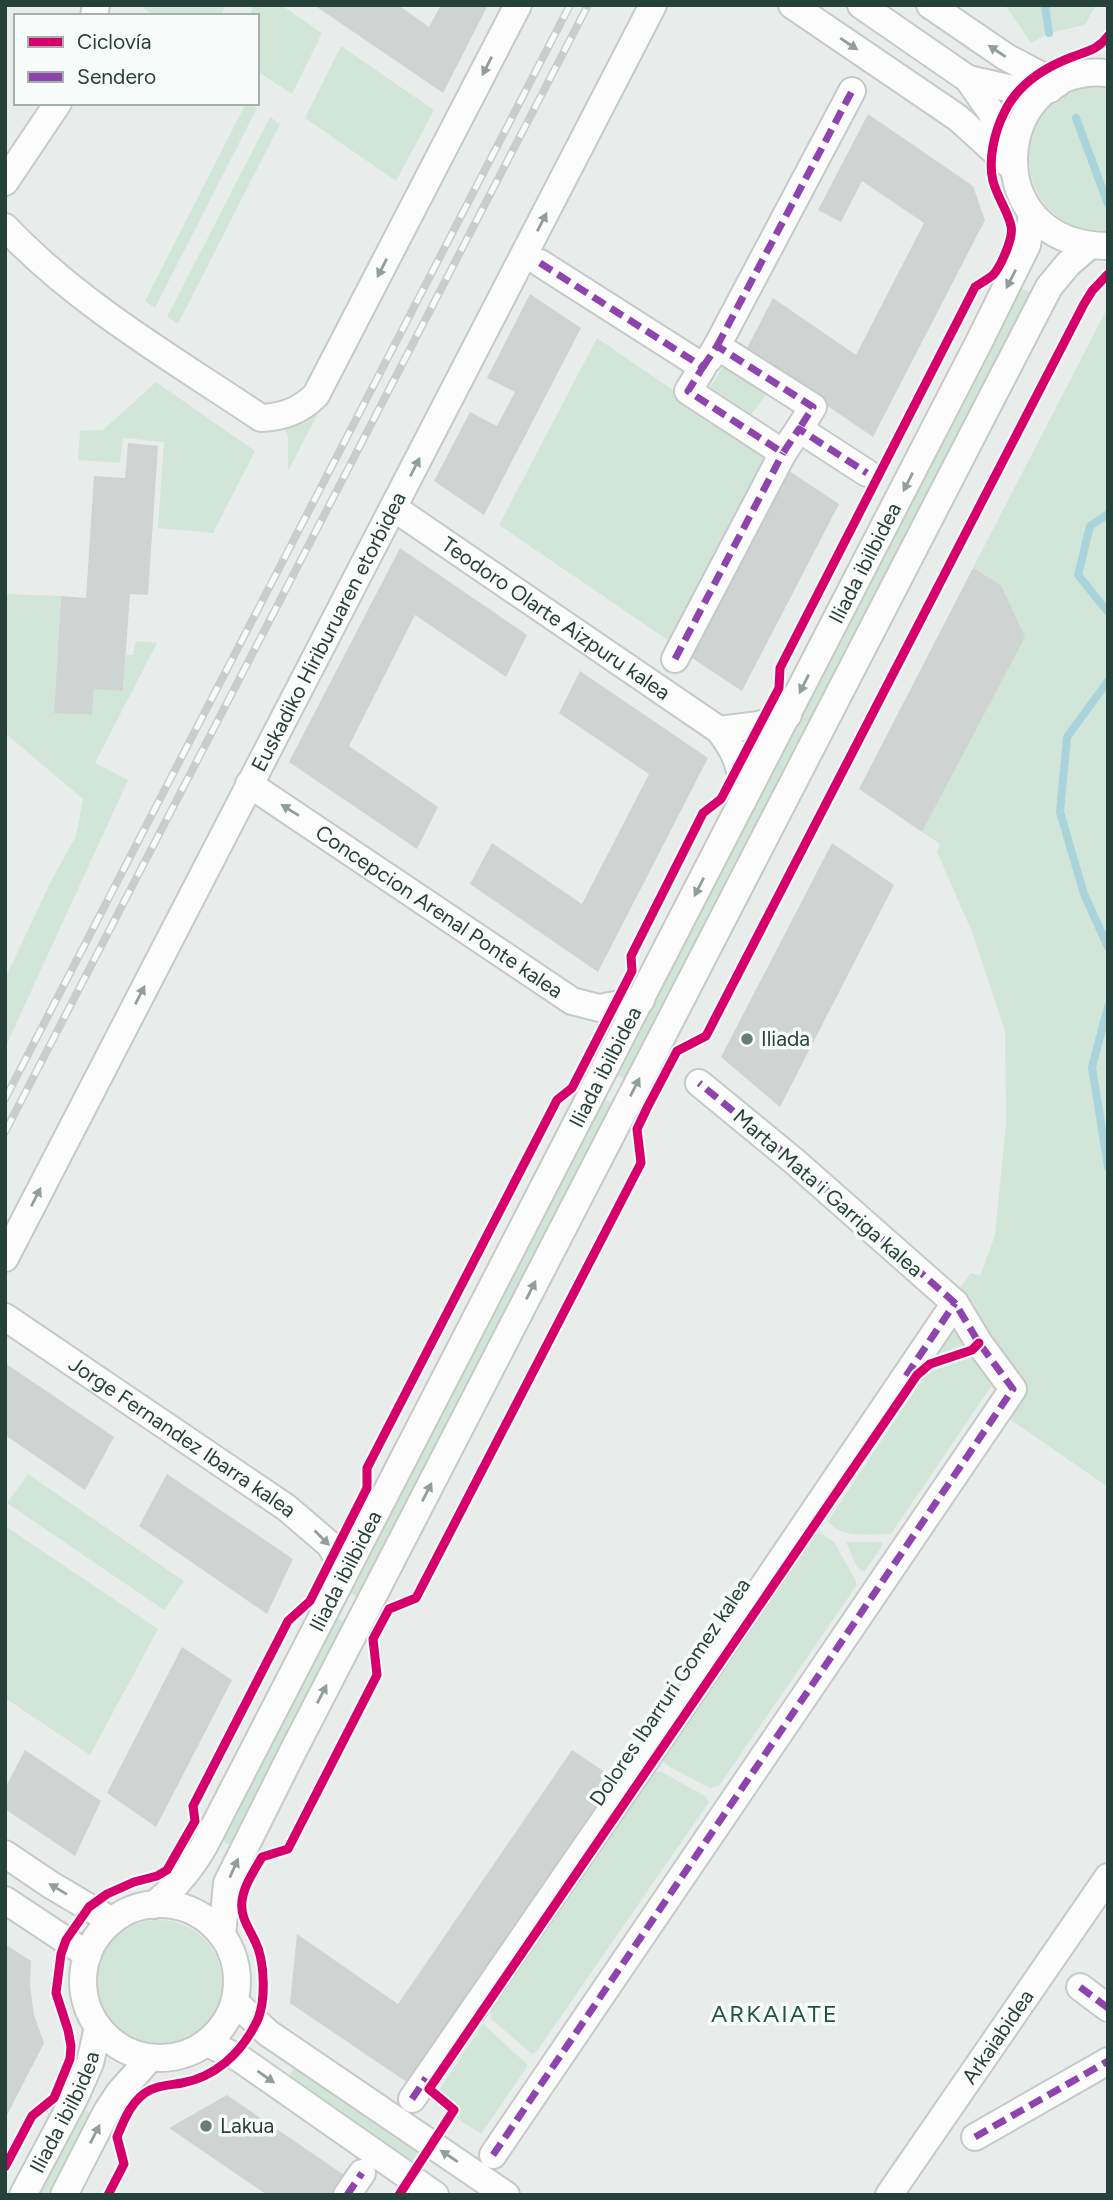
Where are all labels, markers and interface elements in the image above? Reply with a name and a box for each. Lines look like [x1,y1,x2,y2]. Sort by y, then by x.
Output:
legend [14,14,259,105]
text: Ciclovía [77,29,151,54]
one-way arrow [840,37,858,51]
one-way arrow [988,44,1006,58]
one-way arrow [481,56,493,76]
text: Sendero [77,64,156,89]
one-way arrow [535,211,547,231]
one-way arrow [376,258,388,277]
one-way arrow [1005,269,1017,289]
one-way arrow [409,457,421,477]
one-way arrow [902,472,913,492]
street label: Euskadiko Hiriburuaren etorbidea [246,488,411,776]
street label: Iliada ibilbidea [823,498,906,627]
street label: Teodoro Olarte Aizpuru kalea [437,531,675,705]
one-way arrow [798,675,810,695]
one-way arrow [280,804,300,817]
street label: Concepcion Arenal Ponte kalea [311,819,568,1003]
one-way arrow [694,877,706,897]
one-way arrow [135,985,146,1005]
street label: Iliada ibilbidea [563,1002,646,1131]
place label: Iliada [761,1026,810,1051]
marker: Iliada [739,1031,755,1047]
one-way arrow [629,1077,641,1097]
street label: Marta Mata i Garriga kalea [728,1103,928,1282]
one-way arrow [30,1187,42,1207]
one-way arrow [526,1280,537,1300]
street label: Jorge Fernandez Ibarra kalea [64,1351,301,1522]
one-way arrow [421,1482,432,1502]
street label: Iliada ibilbidea [304,1506,387,1636]
one-way arrow [314,1530,330,1546]
street label: Dolores Ibarruri Gomez kalea [584,1573,755,1810]
one-way arrow [317,1684,328,1704]
one-way arrow [228,1858,240,1878]
one-way arrow [48,1883,67,1895]
street label: Arkaiabidea [956,1984,1039,2089]
district label: ARKAIATE [711,1999,839,2028]
street label: Iliada ibilbidea [24,2049,104,2177]
one-way arrow [257,2070,275,2084]
place label: Lakua [220,2113,274,2138]
marker: Lakua [198,2118,214,2134]
one-way arrow [89,2124,101,2144]
one-way arrow [440,2150,459,2163]

